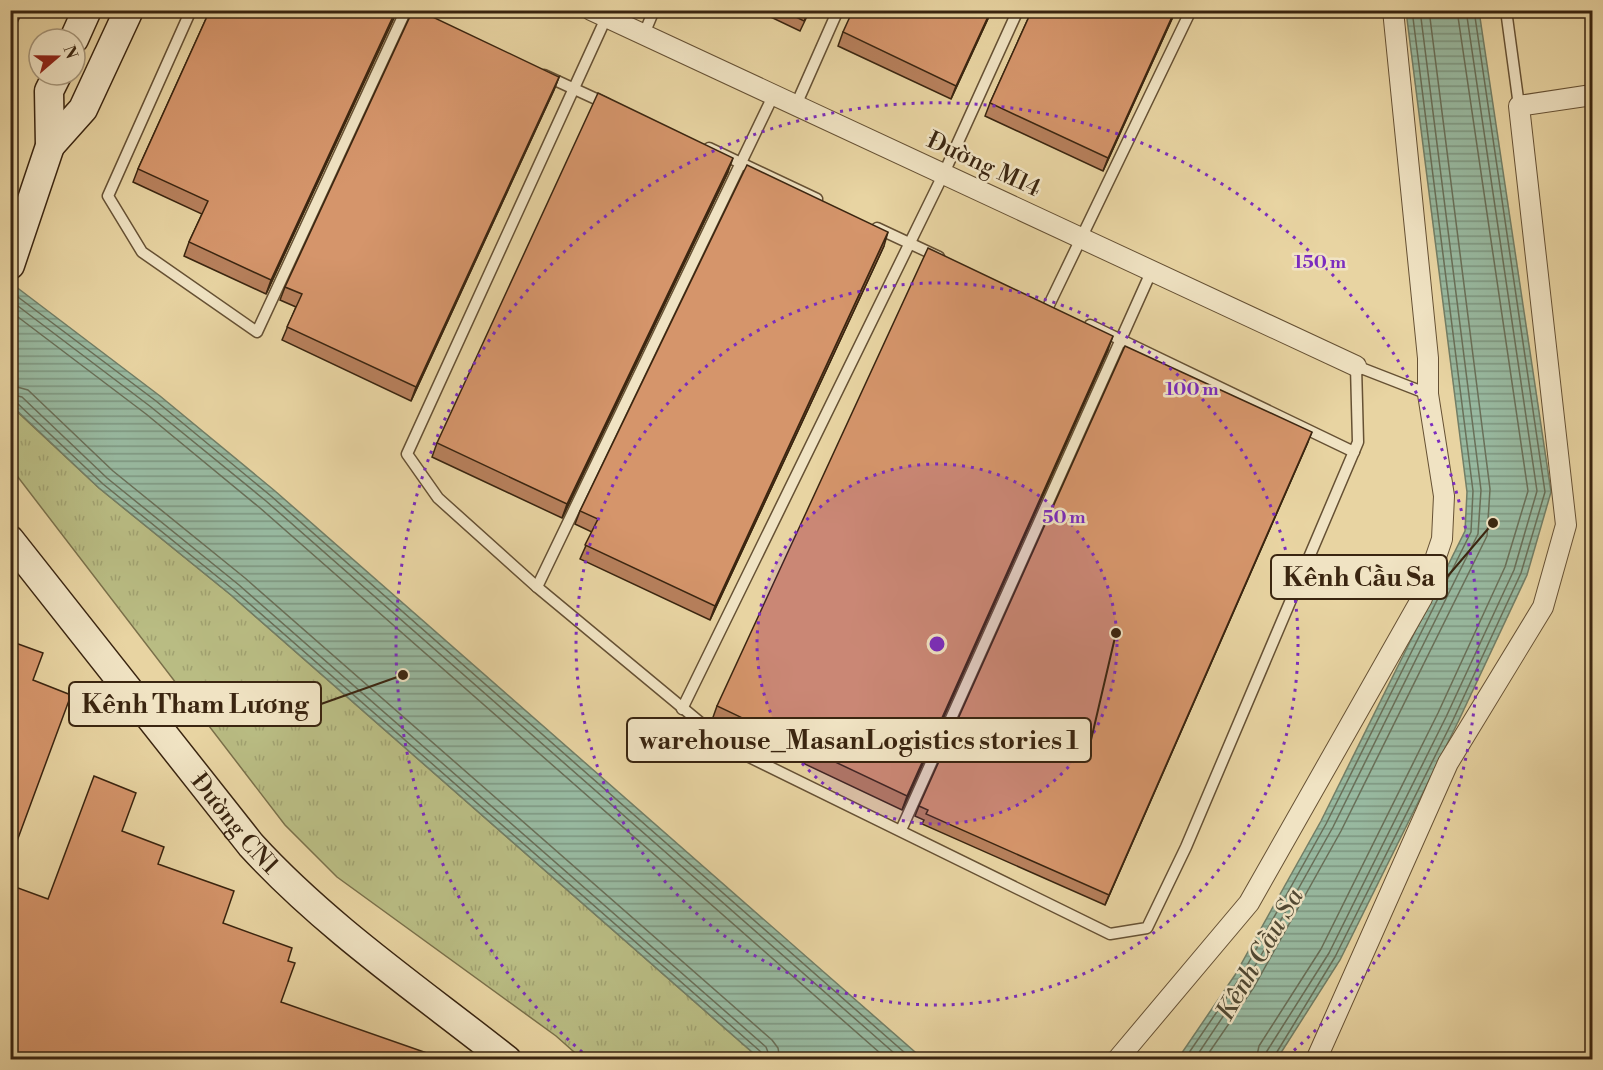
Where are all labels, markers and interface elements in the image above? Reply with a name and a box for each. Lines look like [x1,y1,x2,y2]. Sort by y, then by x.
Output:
north arrow [27,27,87,87]
text: N [59,43,82,62]
street label: Đường M14 [922,125,1045,204]
text: 150 m [1294,251,1347,274]
text: 100 m [1165,378,1219,401]
text: 50 m [1042,506,1086,529]
callout: Kênh Cầu Sa [1271,555,1447,599]
text: Kênh Cầu Sa [1283,562,1436,594]
centre of rings [927,634,947,654]
callout: Kênh Tham Lương [69,682,321,726]
text: Kênh Tham Lương [81,689,310,721]
callout: warehouse_MasanLogistics stories 1 [627,718,1091,762]
text: warehouse_MasanLogistics stories 1 [638,725,1079,757]
street label: Đường CN1 [184,767,285,882]
water label: Kênh Cầu Sa [1209,882,1311,1026]

